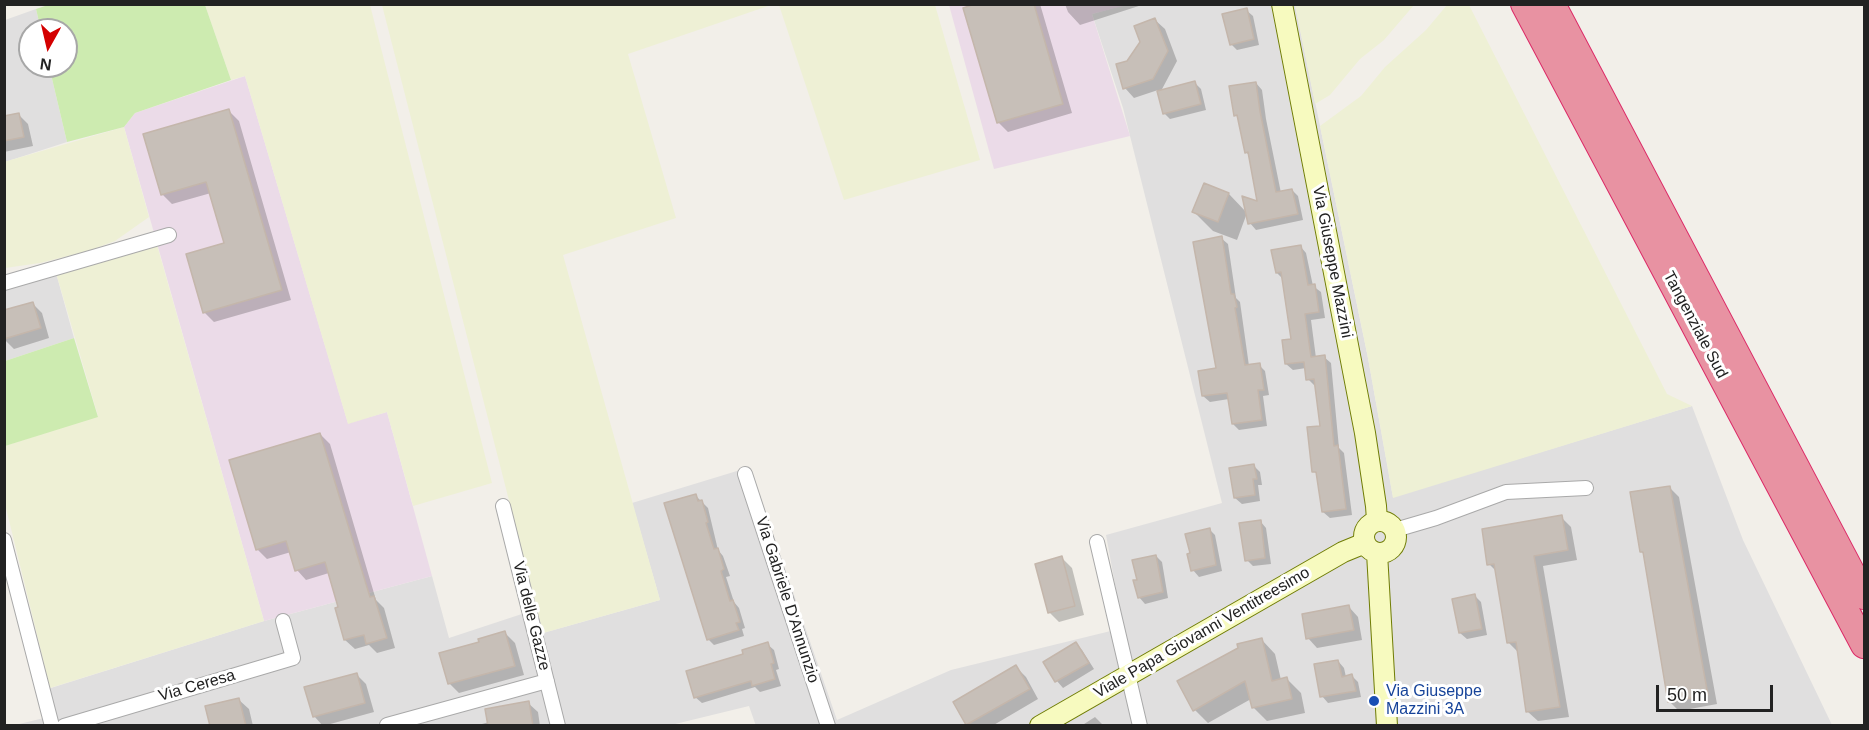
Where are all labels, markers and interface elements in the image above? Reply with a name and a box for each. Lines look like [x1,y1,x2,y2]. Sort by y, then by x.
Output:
north arrow [18,18,78,78]
text: N [39,55,53,74]
street label: Via Giuseppe Mazzini [1308,184,1356,340]
street label: Tangenziale Sud [1659,268,1731,382]
street label: Via Gabriele D'Annunzio [751,515,823,685]
street label: Via delle Gazze [508,559,554,673]
street label: Viale Papa Giovanni Ventitreesimo [1091,563,1313,703]
street label: Via Ceresa [156,666,238,706]
scale bar [1659,673,1776,711]
place label: Via Giuseppe Mazzini 3A [1386,682,1482,720]
text: 50 m [1667,685,1707,705]
marker: Via Giuseppe Mazzini 3A [1367,694,1381,708]

